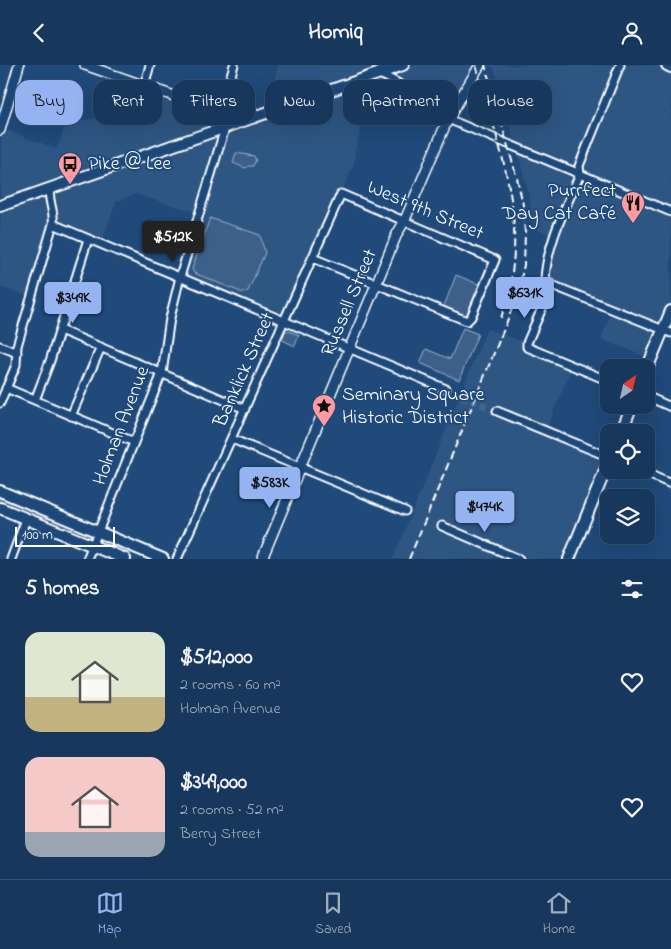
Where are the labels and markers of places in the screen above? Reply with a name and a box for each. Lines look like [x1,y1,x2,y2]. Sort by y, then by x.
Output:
place label: Pike @ Lee [88,150,171,179]
bus stop icon: Pike @ Lee [57,151,83,185]
place label: Purrfect Day Cat Café [501,177,616,229]
restaurant icon: Purrfect Day Cat Café [620,190,646,224]
pin: $512K [138,221,208,263]
pin: $631K [490,277,560,319]
pin: $349K [38,281,108,324]
place label: Seminary Square Historic District [342,381,484,433]
place icon: Seminary Square Historic District [311,393,337,427]
pin: $583K [235,467,305,509]
pin: $474K [450,491,520,533]

